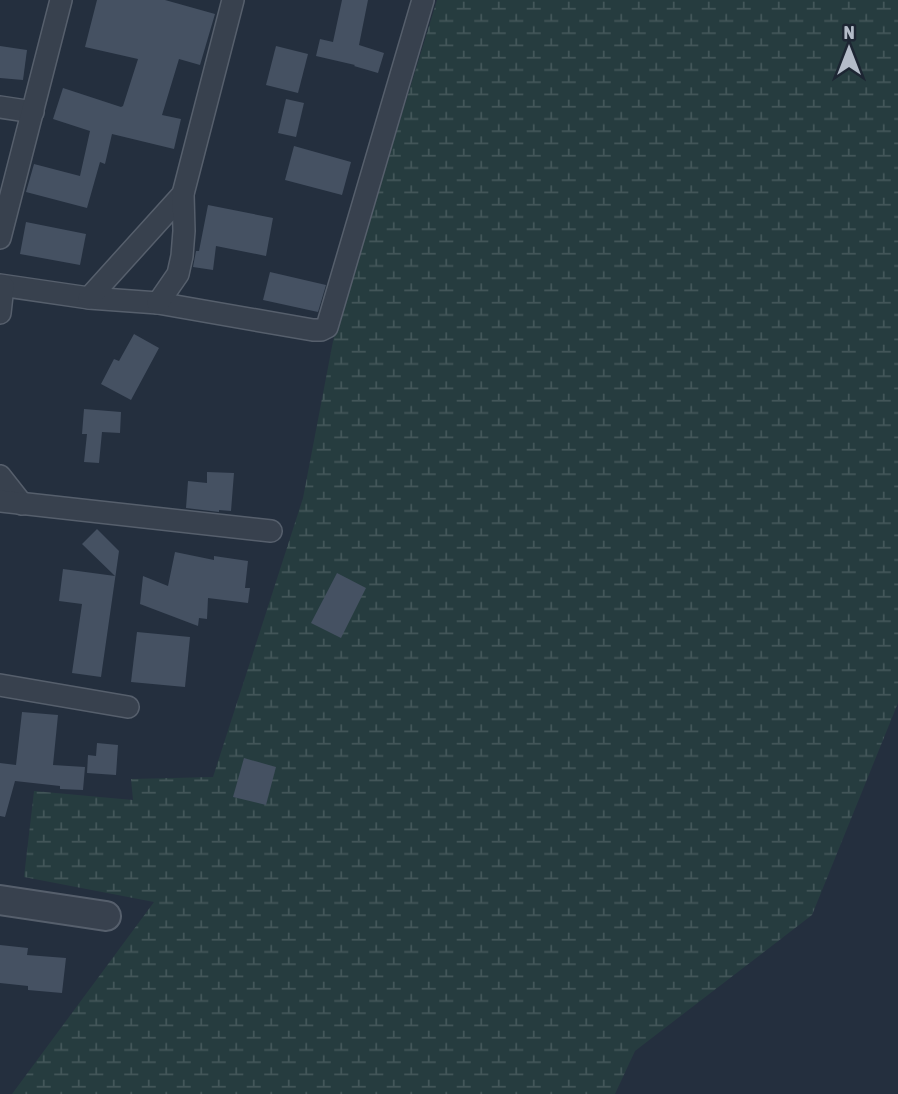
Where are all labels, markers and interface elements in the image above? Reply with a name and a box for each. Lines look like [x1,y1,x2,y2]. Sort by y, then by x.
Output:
north arrow [814,14,884,84]
text: N [843,21,855,43]

